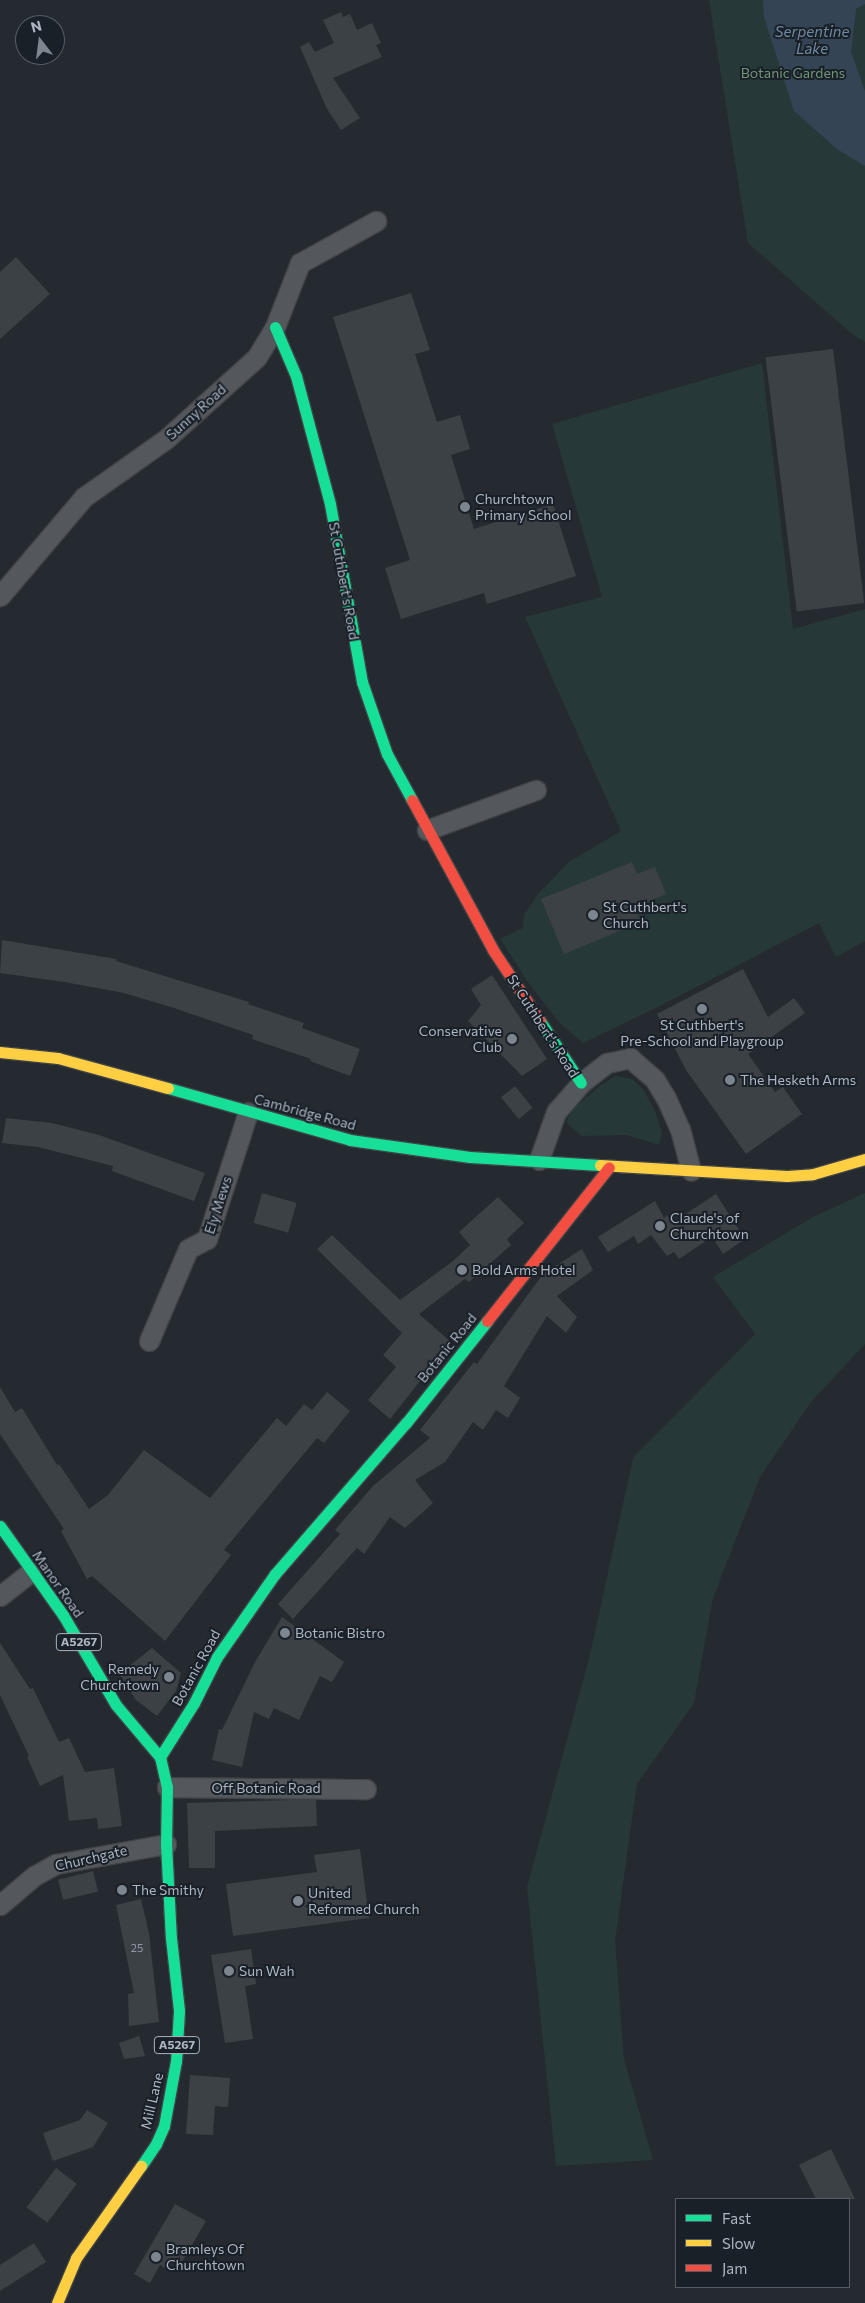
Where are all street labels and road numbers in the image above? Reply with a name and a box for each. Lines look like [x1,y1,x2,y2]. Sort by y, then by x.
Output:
street label: Sunny Road [163,381,229,443]
street label: St Cuthbert's Road [325,521,363,641]
street label: St Cuthbert's Road [503,971,583,1081]
street label: Cambridge Road [252,1090,358,1134]
street label: Ely Mews [201,1174,235,1236]
street label: Botanic Road [414,1310,480,1386]
street label: Manor Road [29,1547,87,1621]
street label: Botanic Road [168,1627,224,1709]
road number: A5267 [55,1632,103,1651]
street label: Off Botanic Road [211,1780,321,1796]
street label: Churchgate [53,1842,129,1874]
road number: A5267 [153,2036,201,2054]
street label: Mill Lane [137,2071,167,2131]

